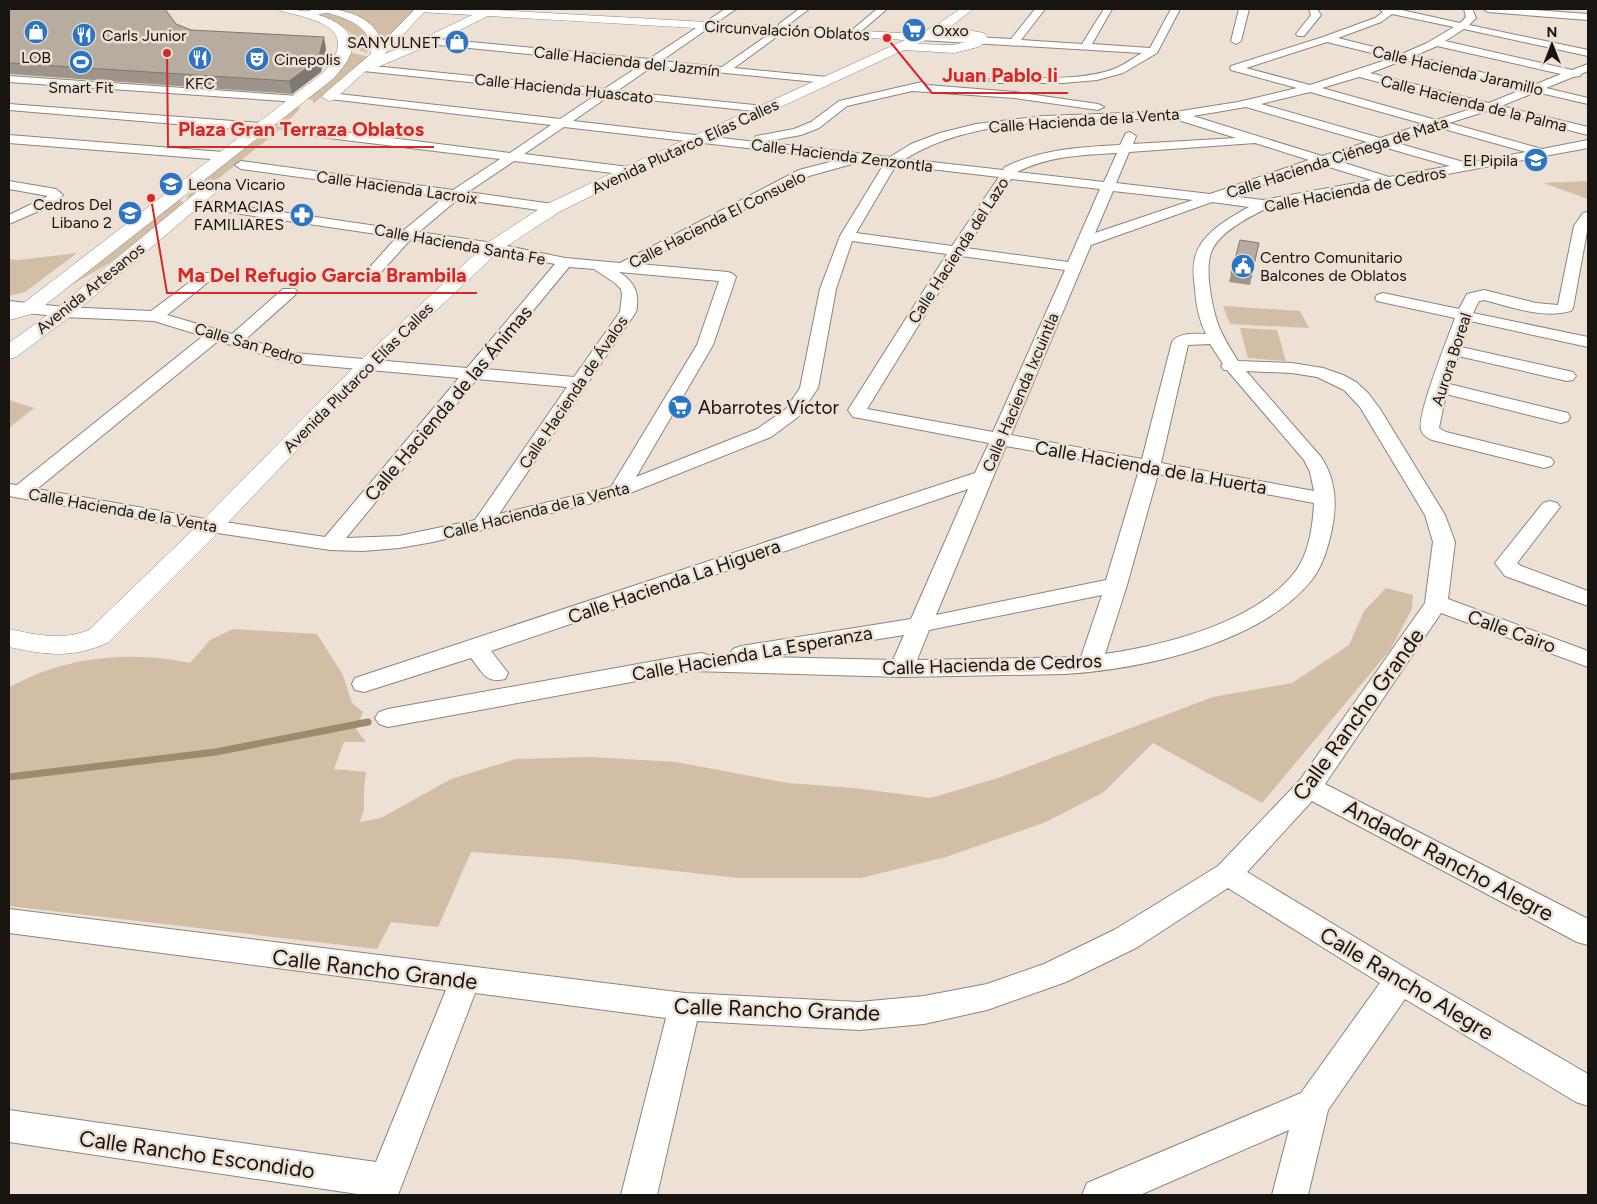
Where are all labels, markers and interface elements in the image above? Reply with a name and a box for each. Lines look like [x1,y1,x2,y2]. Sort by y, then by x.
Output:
street label: Circunvalación Oblatos [704,17,870,44]
supermarket icon: Oxxo [901,17,927,43]
shop icon: LOB [23,19,49,45]
north arrow [1527,20,1577,70]
place label: Oxxo [932,21,969,40]
restaurant icon: Carls Junior [71,22,97,48]
text: N [1547,24,1557,41]
place label: Carls Junior [102,26,187,45]
shop icon: SANYULNET [444,29,470,55]
place label: SANYULNET [347,33,440,52]
street label: Calle Hacienda del Jazmín [533,42,721,81]
street label: Calle Hacienda Jaramillo [1371,42,1545,99]
restaurant icon: KFC [187,45,213,71]
theatre icon: Cinepolis [244,46,270,72]
place label: LOB [21,48,51,67]
sports icon: Smart Fit [68,49,94,75]
place label: Cinepolis [274,50,340,69]
callout: Juan Pablo Ii [932,58,1068,93]
text: Juan Pablo Ii [942,63,1058,87]
street label: Calle Hacienda Huascato [474,70,654,107]
street label: Calle Hacienda de la Palma [1379,71,1569,136]
place label: KFC [185,74,215,93]
place label: Smart Fit [48,78,114,97]
street label: Avenida Plutarco Elías Calles [589,95,782,198]
street label: Calle Hacienda de la Venta [988,104,1180,137]
callout: Plaza Gran Terraza Oblatos [168,112,434,147]
street label: Calle Hacienda Ciénega de Mata [1224,113,1451,202]
text: Plaza Gran Terraza Oblatos [178,117,424,141]
street label: Calle Hacienda Zenzontla [750,135,934,176]
school or university icon: El Pipila [1523,147,1549,173]
place label: El Pipila [1463,151,1518,170]
street label: Calle Hacienda de Cedros [1262,163,1448,216]
street label: Calle Hacienda Lacroix [315,167,479,208]
street label: Calle Hacienda El Consuelo [626,167,809,272]
school or university icon: Leona Vicario [158,171,184,197]
street label: Calle Hacienda del Lazo [904,174,1013,327]
place label: Leona Vicario [188,175,285,194]
place label: Cedros Del Libano 2 [33,195,112,232]
place label: FARMACIAS FAMILIARES [194,197,284,234]
school or university icon: Cedros Del Libano 2 [117,200,143,226]
pharmacy icon: FARMACIAS FAMILIARES [289,202,315,228]
street label: Calle Hacienda Santa Fe [373,220,547,269]
street label: Avenida Artesanos [32,239,148,338]
place label: Centro Comunitario Balcones de Oblatos [1260,248,1407,285]
public building icon: Centro Comunitario Balcones de Oblatos [1230,253,1256,279]
callout: Ma Del Refugio Garcia Brambila [167,258,477,293]
text: Ma Del Refugio Garcia Brambila [177,263,467,287]
street label: Avenida Plutarco Elías Calles [280,299,437,456]
street label: Calle Hacienda de las Ánimas [360,301,537,506]
street label: Calle Hacienda Ixcuintla [978,310,1063,475]
street label: Aurora Boreal [1427,310,1475,408]
street label: Calle Hacienda de Ávalos [515,312,632,472]
street label: Calle San Pedro [192,319,305,368]
supermarket icon: Abarrotes Víctor [667,394,693,420]
place label: Abarrotes Víctor [698,396,840,419]
street label: Calle Hacienda de la Huerta [1033,436,1269,499]
street label: Calle Hacienda de la Venta [441,478,631,543]
street label: Calle Hacienda de la Venta [27,485,219,536]
street label: Calle Hacienda La Higuera [565,534,783,629]
street label: Calle Cairo [1465,605,1559,658]
street label: Calle Hacienda La Esperanza [630,621,874,686]
street label: Calle Rancho Grande [1287,623,1430,806]
street label: Calle Hacienda de Cedros [882,649,1102,680]
street label: Andador Rancho Alegre [1339,794,1558,927]
street label: Calle Rancho Alegre [1315,921,1499,1046]
street label: Calle Rancho Grande [271,944,479,995]
street label: Calle Rancho Grande [673,992,881,1027]
street label: Calle Rancho Escondido [77,1125,317,1184]

